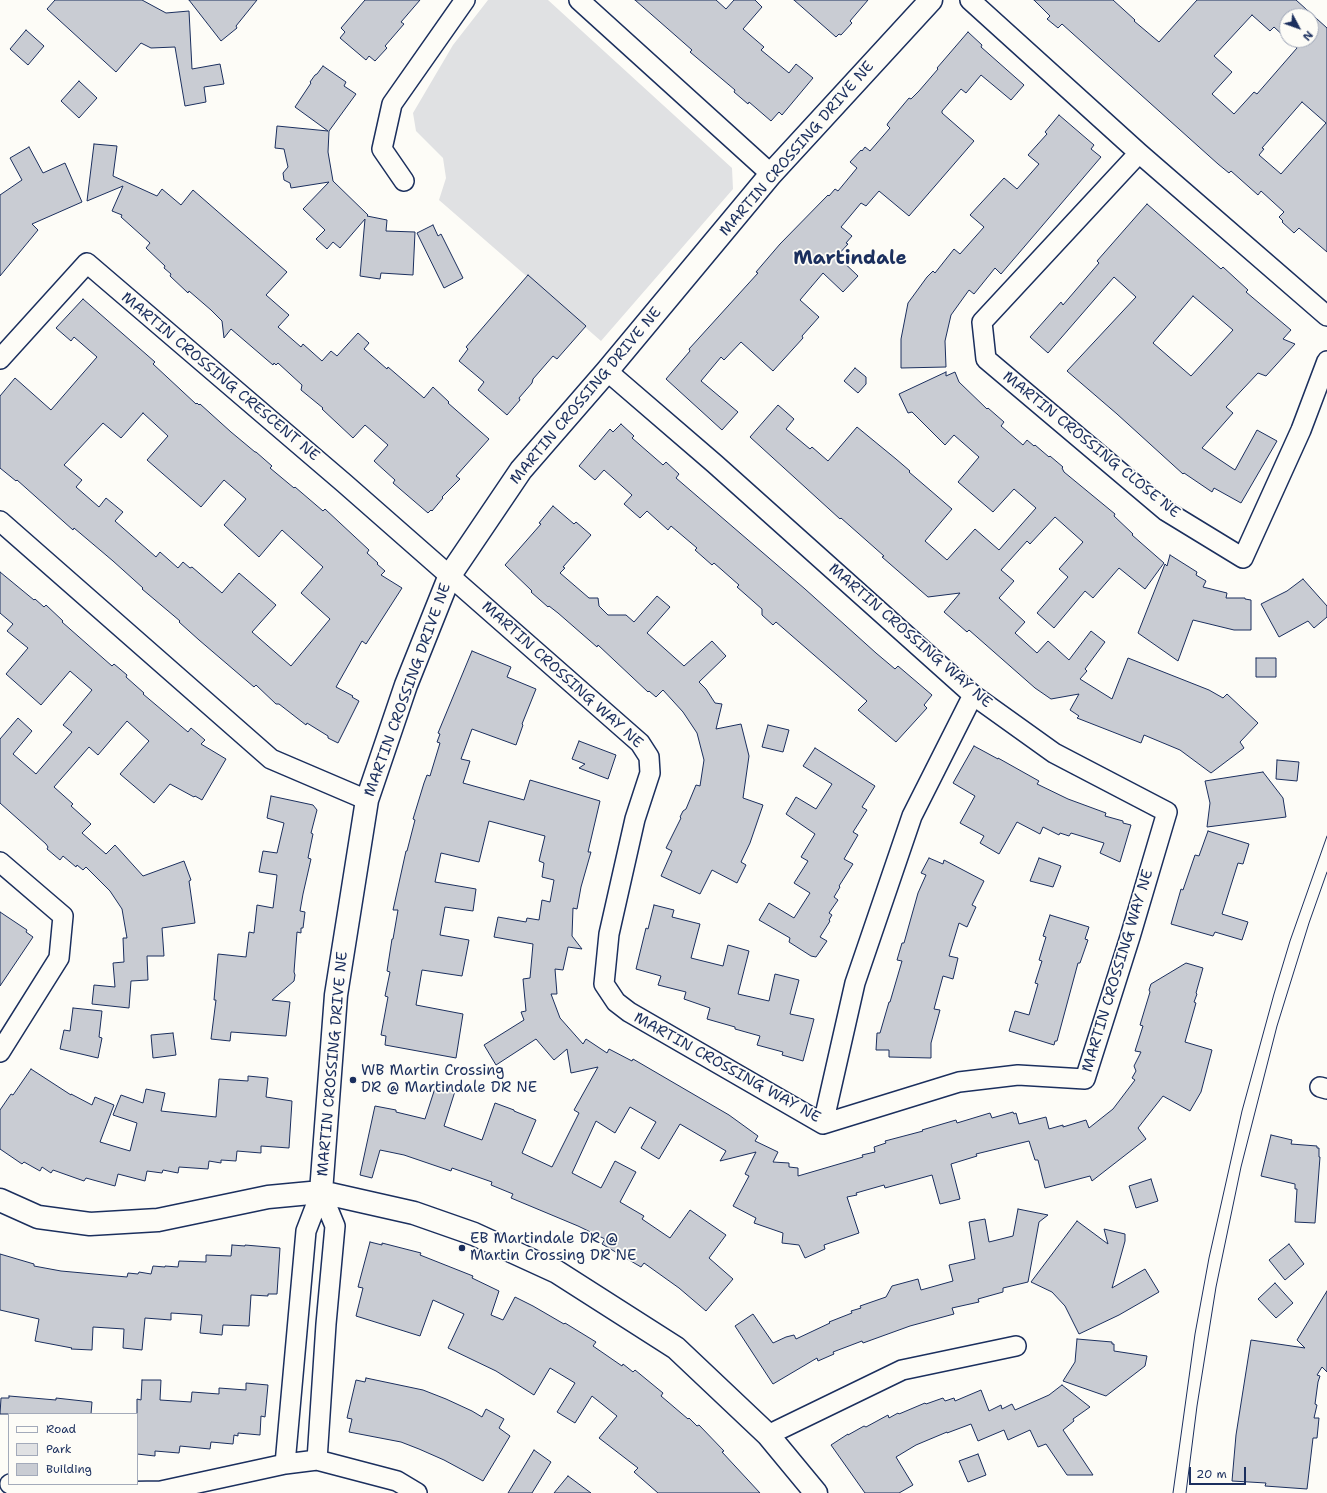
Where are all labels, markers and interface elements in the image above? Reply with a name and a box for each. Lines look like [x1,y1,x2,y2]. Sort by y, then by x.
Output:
north arrow [1279,8,1319,48]
text: N [1299,27,1316,44]
street label: MARTIN CROSSING DRIVE NE [716,58,878,240]
district label: Martindale [793,248,907,270]
street label: MARTIN CROSSING CRESCENT NE [117,289,323,465]
street label: MARTIN CROSSING DRIVE NE [507,304,665,488]
street label: MARTIN CROSSING CLOSE NE [999,368,1183,522]
street label: MARTIN CROSSING WAY NE [825,560,995,712]
street label: MARTIN CROSSING DRIVE NE [361,581,455,799]
street label: MARTIN CROSSING WAY NE [478,598,646,752]
street label: MARTIN CROSSING WAY NE [1079,868,1157,1074]
street label: MARTIN CROSSING DRIVE NE [314,951,352,1177]
street label: MARTIN CROSSING WAY NE [630,1009,824,1127]
place label: WB Martin Crossing DR @ Martindale DR NE [361,1062,537,1097]
marker: WB Martin Crossing DR @ Martindale DR NE [348,1075,358,1085]
place label: EB Martindale DR @ Martin Crossing DR NE [470,1230,636,1265]
marker: EB Martindale DR @ Martin Crossing DR NE [457,1243,467,1253]
legend [8,1413,138,1485]
text: Road [46,1421,76,1437]
text: Park [46,1441,72,1457]
scale bar [1191,1459,1248,1485]
text: Building [46,1461,92,1477]
text: 20 m [1196,1466,1227,1482]

